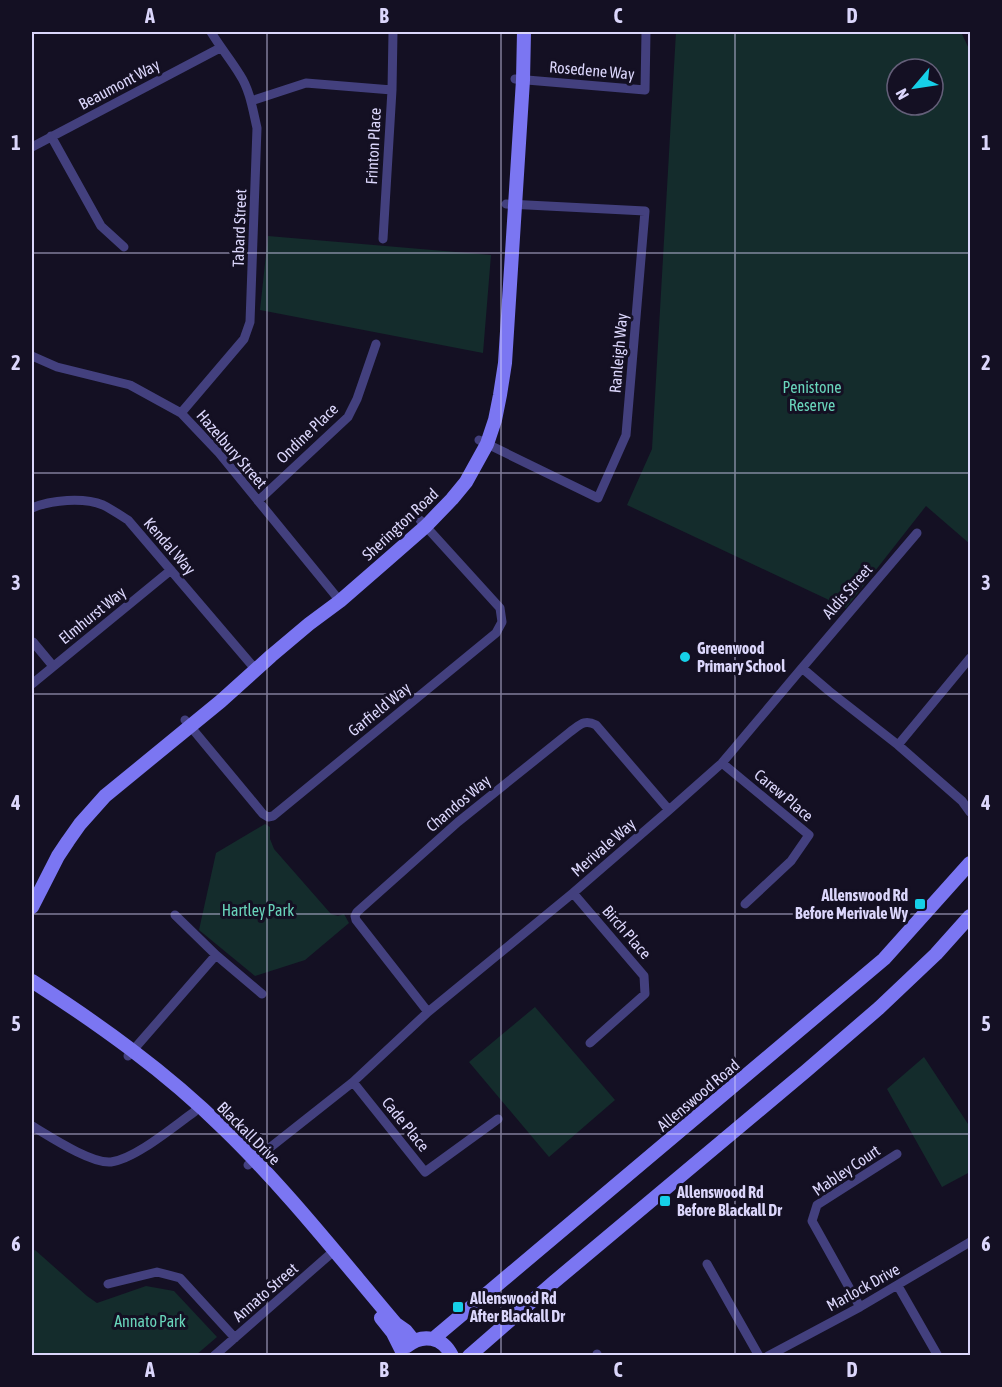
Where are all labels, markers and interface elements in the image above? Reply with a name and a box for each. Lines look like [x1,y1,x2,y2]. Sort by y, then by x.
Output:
text: A [144,4,155,27]
text: B [379,4,389,27]
text: C [614,4,623,27]
text: D [846,4,858,27]
street label: Beaumont Way [76,55,163,114]
street label: Rosedene Way [549,57,636,84]
north arrow [885,57,945,117]
text: N [892,86,912,103]
street label: Frinton Place [362,107,384,185]
text: 1 [11,131,21,154]
text: 1 [981,131,991,154]
street label: Tabard Street [229,188,249,267]
street label: Ranleigh Way [606,312,631,394]
text: 2 [11,351,21,374]
text: 2 [981,351,991,374]
park label: Penistone Reserve [782,378,842,414]
street label: Ondine Place [273,399,341,467]
street label: Hazelbury Street [192,406,271,493]
street label: Sherington Road [358,484,442,564]
street label: Kendal Way [140,514,200,579]
street label: Aldis Street [819,560,876,622]
text: 3 [11,571,21,594]
text: 3 [981,571,991,594]
street label: Elmhurst Way [55,582,130,648]
place label: Greenwood Primary School [697,639,786,675]
marker: Greenwood Primary School [678,650,692,664]
street label: Garfield Way [344,678,415,740]
street label: Carew Place [751,765,817,825]
street label: Chandos Way [422,771,495,836]
text: 4 [10,791,21,814]
text: 4 [980,791,991,814]
street label: Merivale Way [567,814,640,880]
place label: Allenswood Rd Before Merivale Wy [795,886,908,922]
marker: Allenswood Rd Before Merivale Wy [913,897,927,911]
park label: Hartley Park [222,901,294,920]
street label: Birch Place [599,902,655,962]
text: 5 [11,1012,21,1035]
text: 5 [981,1012,991,1035]
street label: Allenswood Road [653,1055,743,1135]
street label: Cade Place [379,1093,433,1155]
street label: Blackall Drive [214,1098,284,1168]
street label: Mabley Court [809,1141,884,1200]
place label: Allenswood Rd Before Blackall Dr [676,1183,782,1219]
marker: Allenswood Rd Before Blackall Dr [658,1194,672,1208]
text: 6 [11,1232,21,1255]
text: 6 [981,1232,991,1255]
street label: Annato Street [229,1259,301,1325]
street label: Marlock Drive [823,1260,903,1314]
place label: Allenswood Rd After Blackall Dr [469,1289,565,1325]
marker: Allenswood Rd After Blackall Dr [451,1300,465,1314]
park label: Annato Park [114,1312,186,1330]
text: A [144,1358,155,1381]
text: B [379,1358,389,1381]
text: C [614,1358,623,1381]
text: D [846,1358,858,1381]

